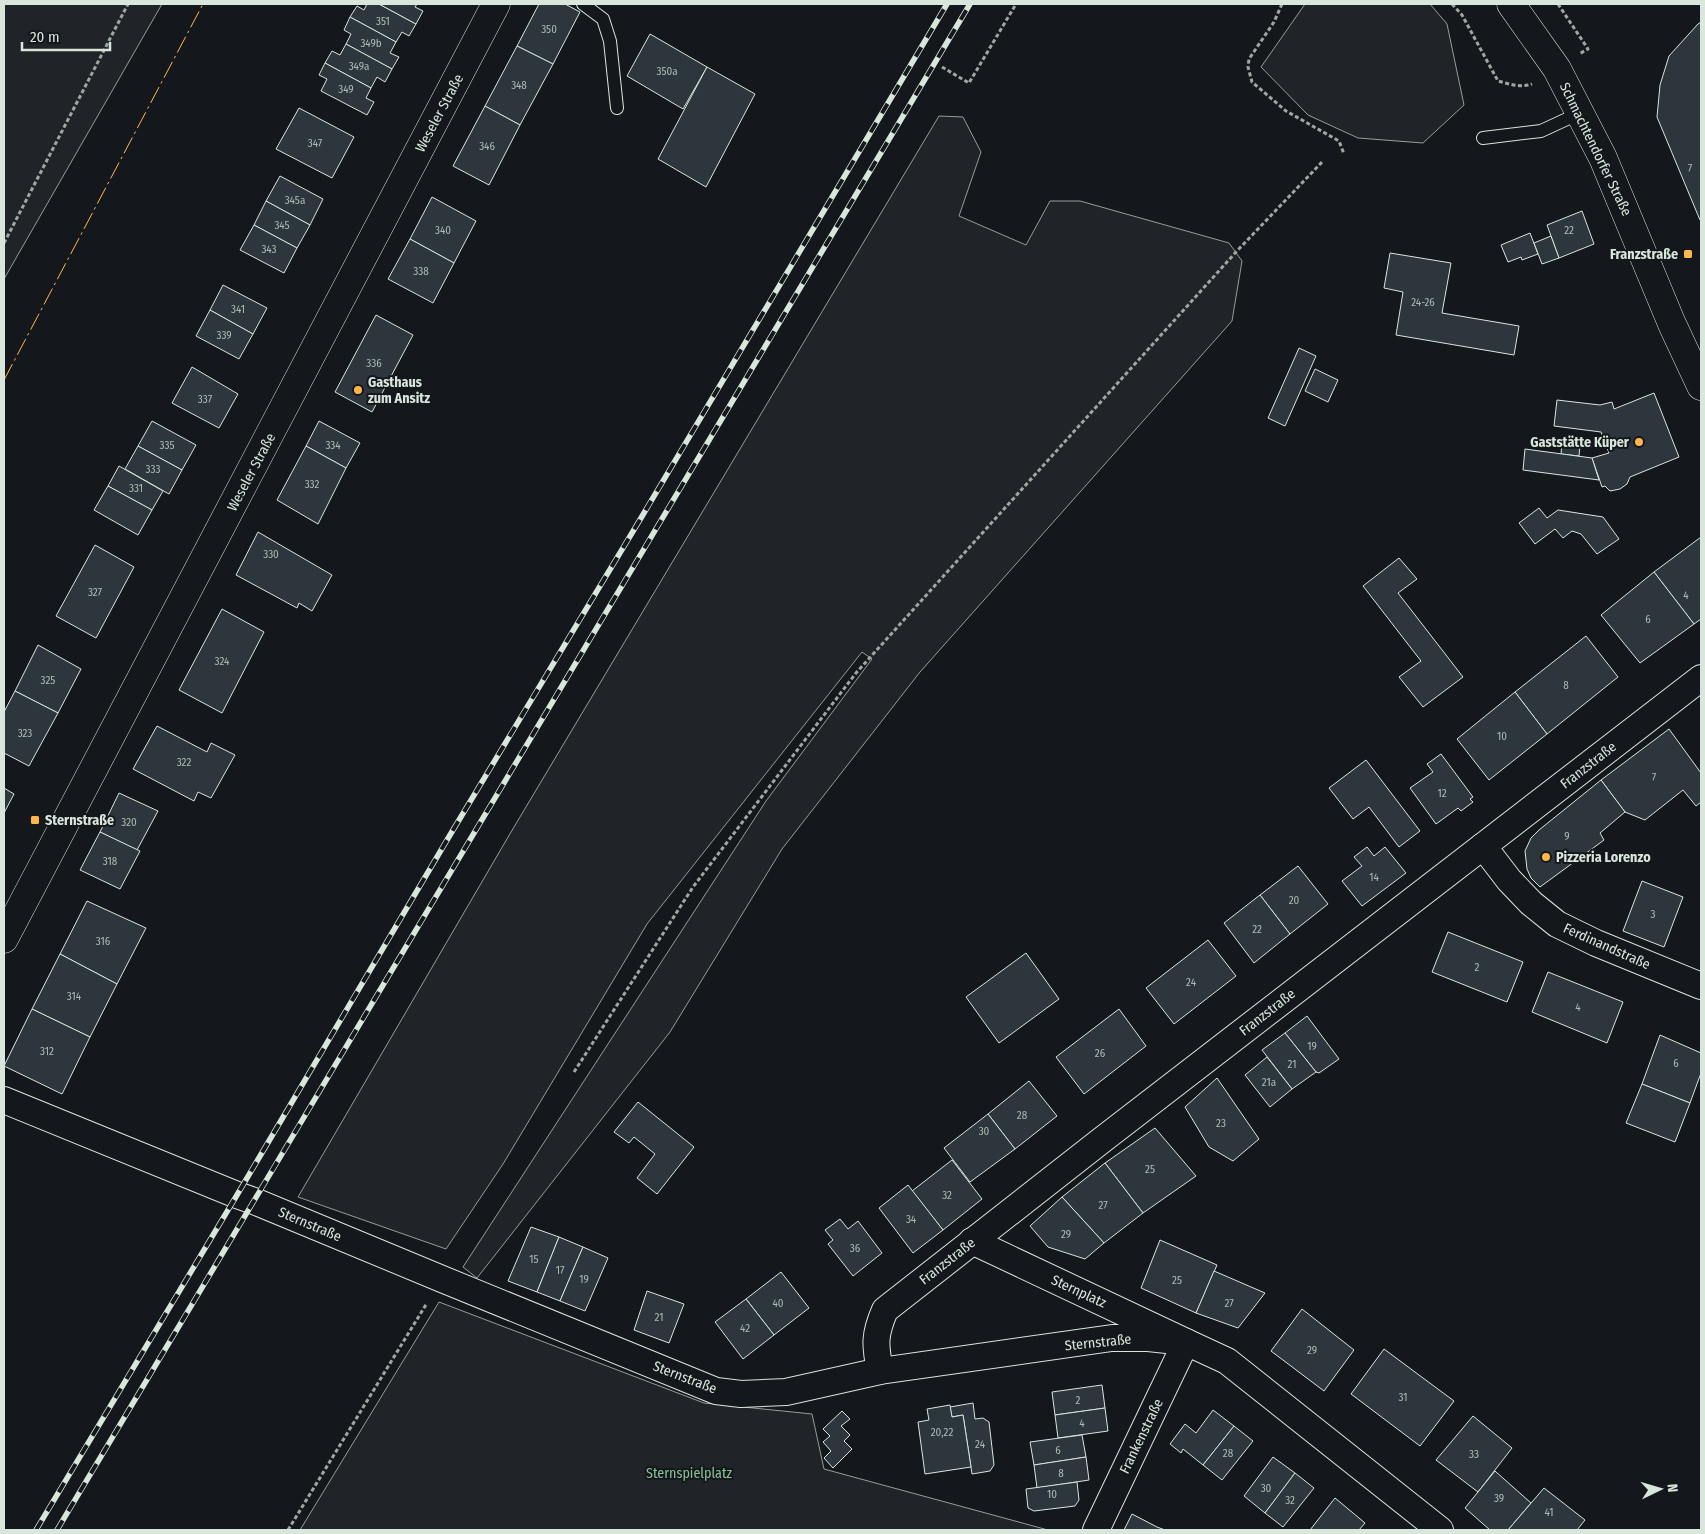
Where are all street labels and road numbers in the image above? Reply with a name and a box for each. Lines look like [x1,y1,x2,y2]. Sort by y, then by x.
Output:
street label: Weseler Straße [412,71,467,155]
street label: Schmachtendorfer Straße [1556,80,1635,219]
street label: Weseler Straße [224,430,279,514]
street label: Franzstraße [1557,738,1620,792]
street label: Ferdinandstraße [1561,920,1653,973]
street label: Franzstraße [1236,985,1299,1039]
street label: Sternstraße [276,1204,344,1245]
street label: Franzstraße [916,1234,979,1288]
street label: Sternplatz [1049,1271,1109,1312]
street label: Sternstraße [1064,1331,1132,1354]
street label: Sternstraße [651,1358,719,1397]
street label: Frankenstraße [1116,1396,1167,1476]

